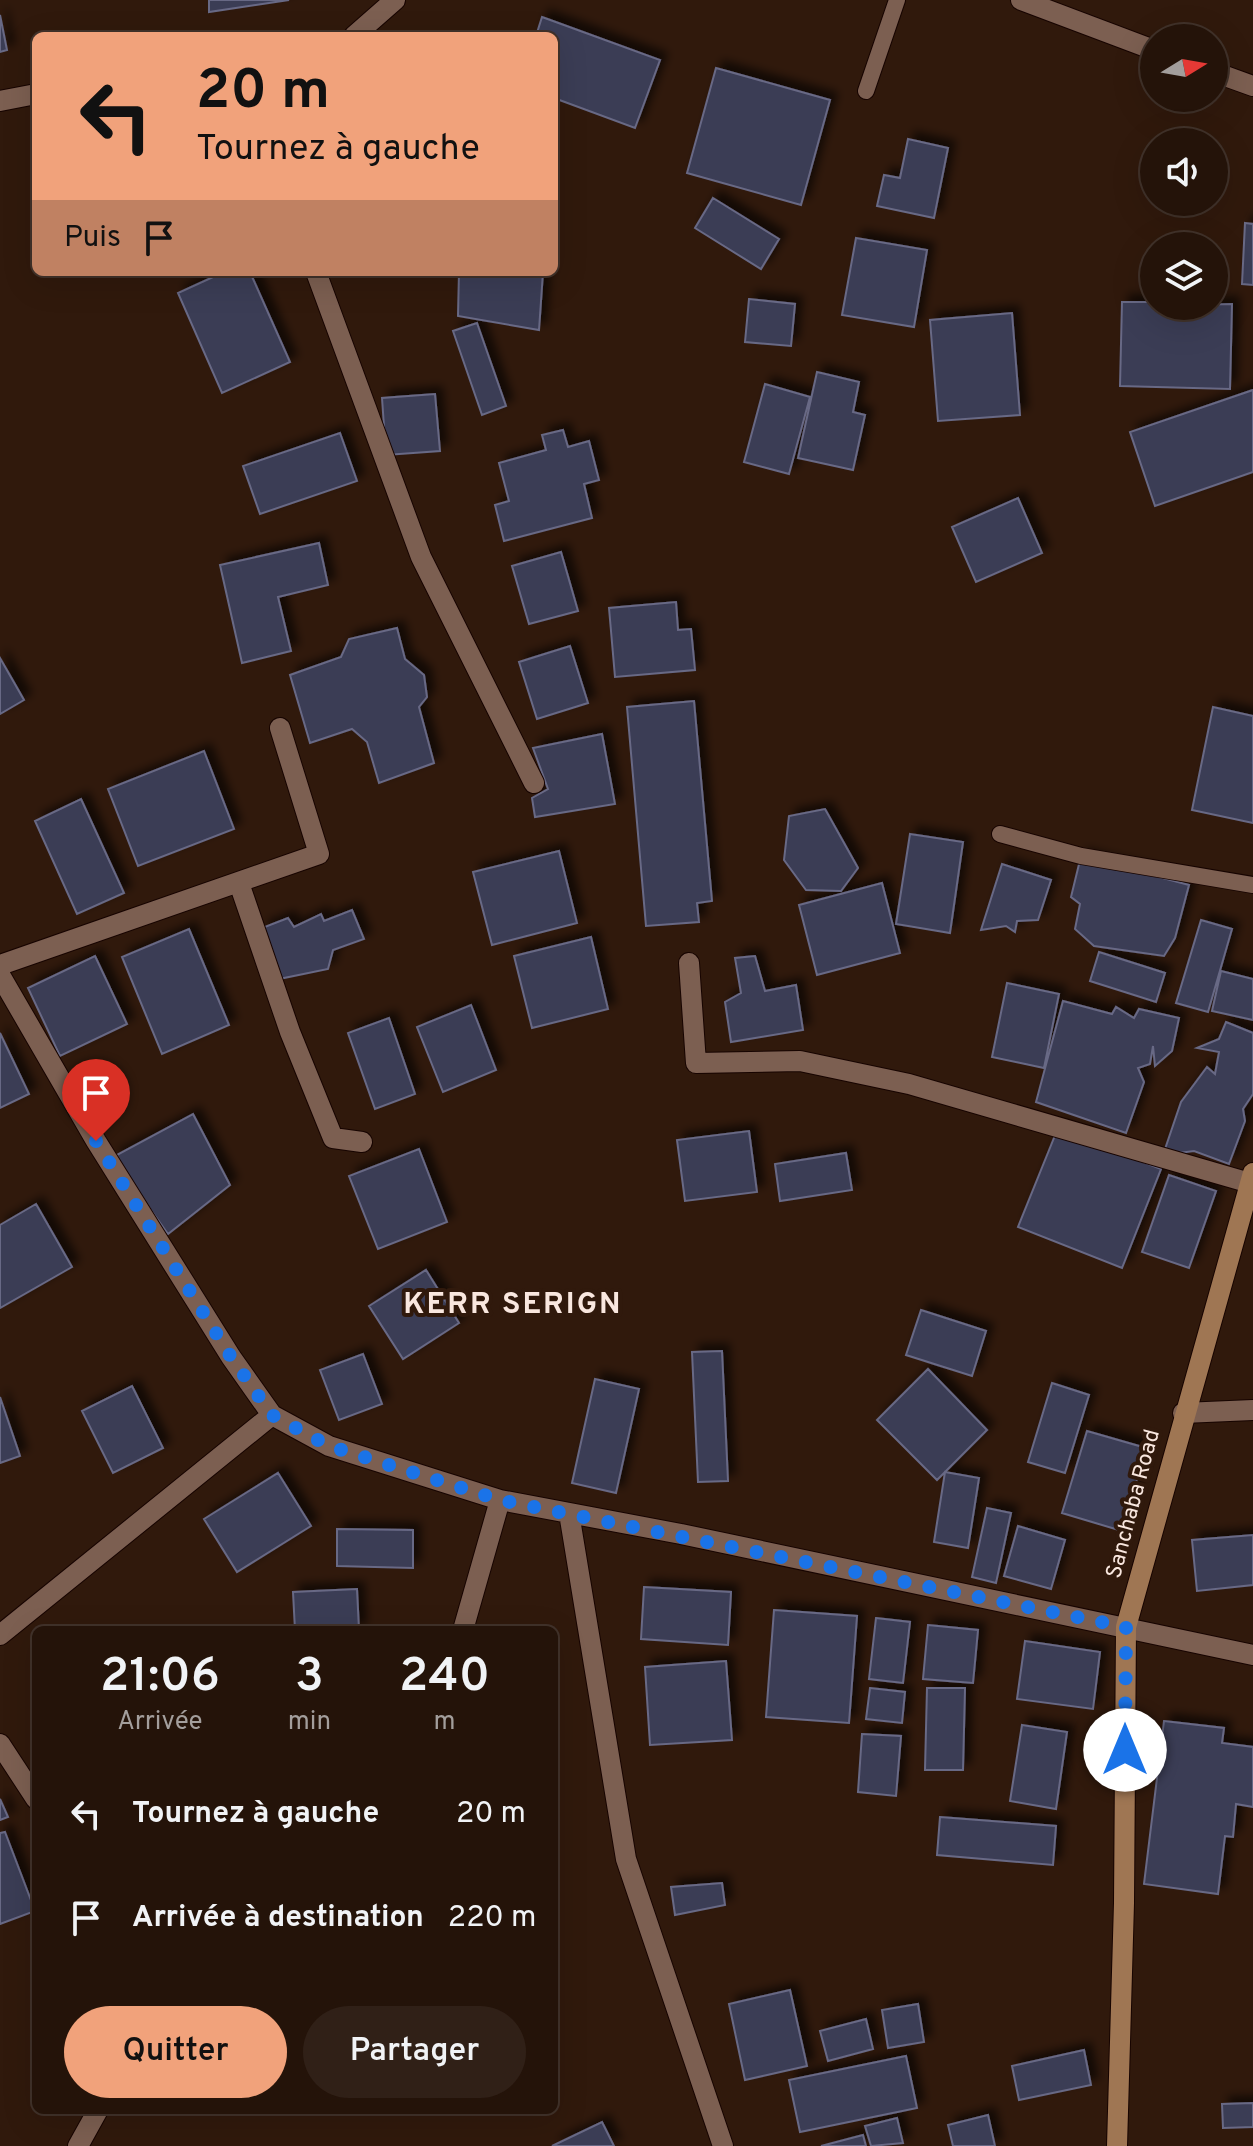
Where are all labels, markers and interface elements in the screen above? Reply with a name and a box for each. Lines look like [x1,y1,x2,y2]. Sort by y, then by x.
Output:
north arrow [1140,24,1228,112]
map controls [1140,24,1228,320]
text: 20 m [196,58,330,128]
icon: left [64,64,168,168]
text: Tournez à gauche [196,127,480,173]
button: sound [1140,128,1228,216]
icon: arrive [137,216,181,260]
text: Puis [64,220,121,257]
button: layers [1140,232,1228,320]
pin [62,1059,130,1141]
icon: arrive [74,1071,118,1115]
district label: KERR SERIGN [403,1287,623,1324]
street label: Sanchaba Road [1101,1427,1167,1581]
text: 21:06 [100,1648,220,1708]
text: 3 [295,1648,324,1708]
text: 240 [399,1648,490,1708]
text: Arrivée [117,1706,203,1739]
text: min [288,1706,331,1739]
text: m [434,1706,456,1739]
position arrow [1083,1708,1167,1792]
icon: left [64,1792,108,1836]
text: Tournez à gauche [132,1796,379,1833]
text: 20 m [456,1796,526,1833]
icon: arrive [64,1896,108,1940]
text: Arrivée à destination [132,1900,424,1937]
text: 220 m [448,1900,536,1937]
button: Quitter [64,2006,287,2098]
button: Partager [303,2006,526,2098]

